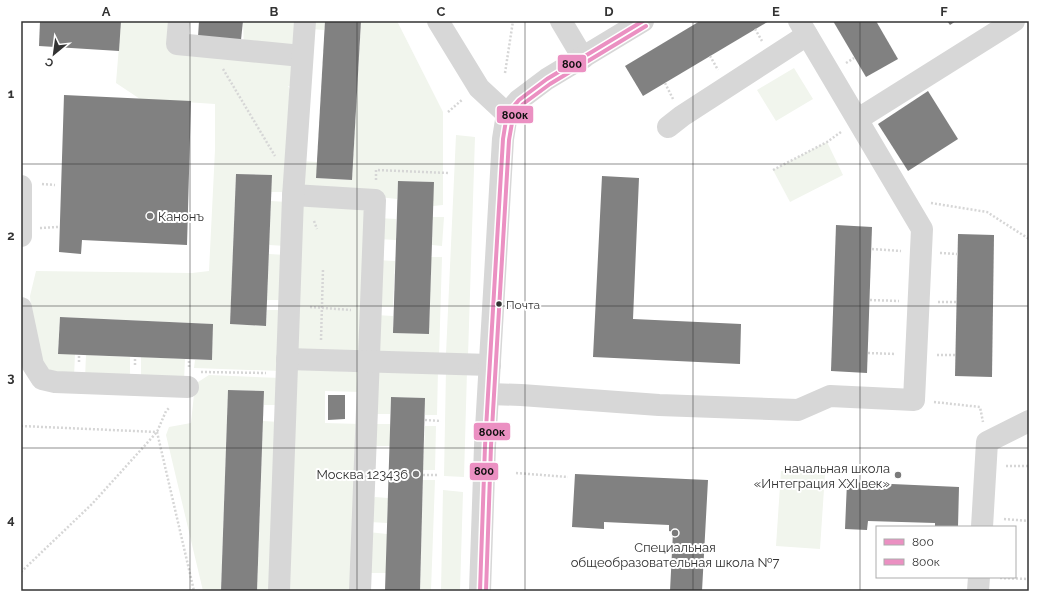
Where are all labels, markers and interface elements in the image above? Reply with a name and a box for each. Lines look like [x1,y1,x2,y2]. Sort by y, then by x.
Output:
text: A [102,4,111,19]
text: B [270,4,279,19]
text: C [437,4,446,19]
text: D [604,4,614,19]
text: E [772,4,780,19]
text: F [940,4,948,19]
north arrow [34,34,74,74]
line badge: 800 [557,54,587,73]
text: С [43,55,56,70]
text: 800 [562,58,582,71]
text: 1 [8,86,15,101]
line badge: 800к [496,105,534,124]
text: 800к [502,109,529,122]
place label: Канонъ [158,209,204,224]
marker: Канонъ [145,211,155,221]
text: 2 [7,228,15,243]
place label: Почта [506,298,540,312]
marker: Почта [494,299,504,309]
text: 3 [7,370,15,385]
line badge: 800к [473,422,511,441]
text: 800к [479,426,506,439]
place label: начальная школа «Интеграция XXI век» [754,461,890,491]
line badge: 800 [469,462,499,481]
text: 800 [474,465,494,478]
place label: Москва 123436 [317,467,408,482]
marker: Москва 123436 [411,469,421,479]
marker: начальная школа «Интеграция XXI век» [893,470,903,480]
text: 4 [7,512,15,527]
legend [876,526,1016,578]
marker: Специальная общеобразовательная школа №7 [670,528,680,538]
text: 800 [912,535,934,549]
place label: Специальная общеобразовательная школа №7 [571,540,779,570]
text: 800к [912,555,940,569]

